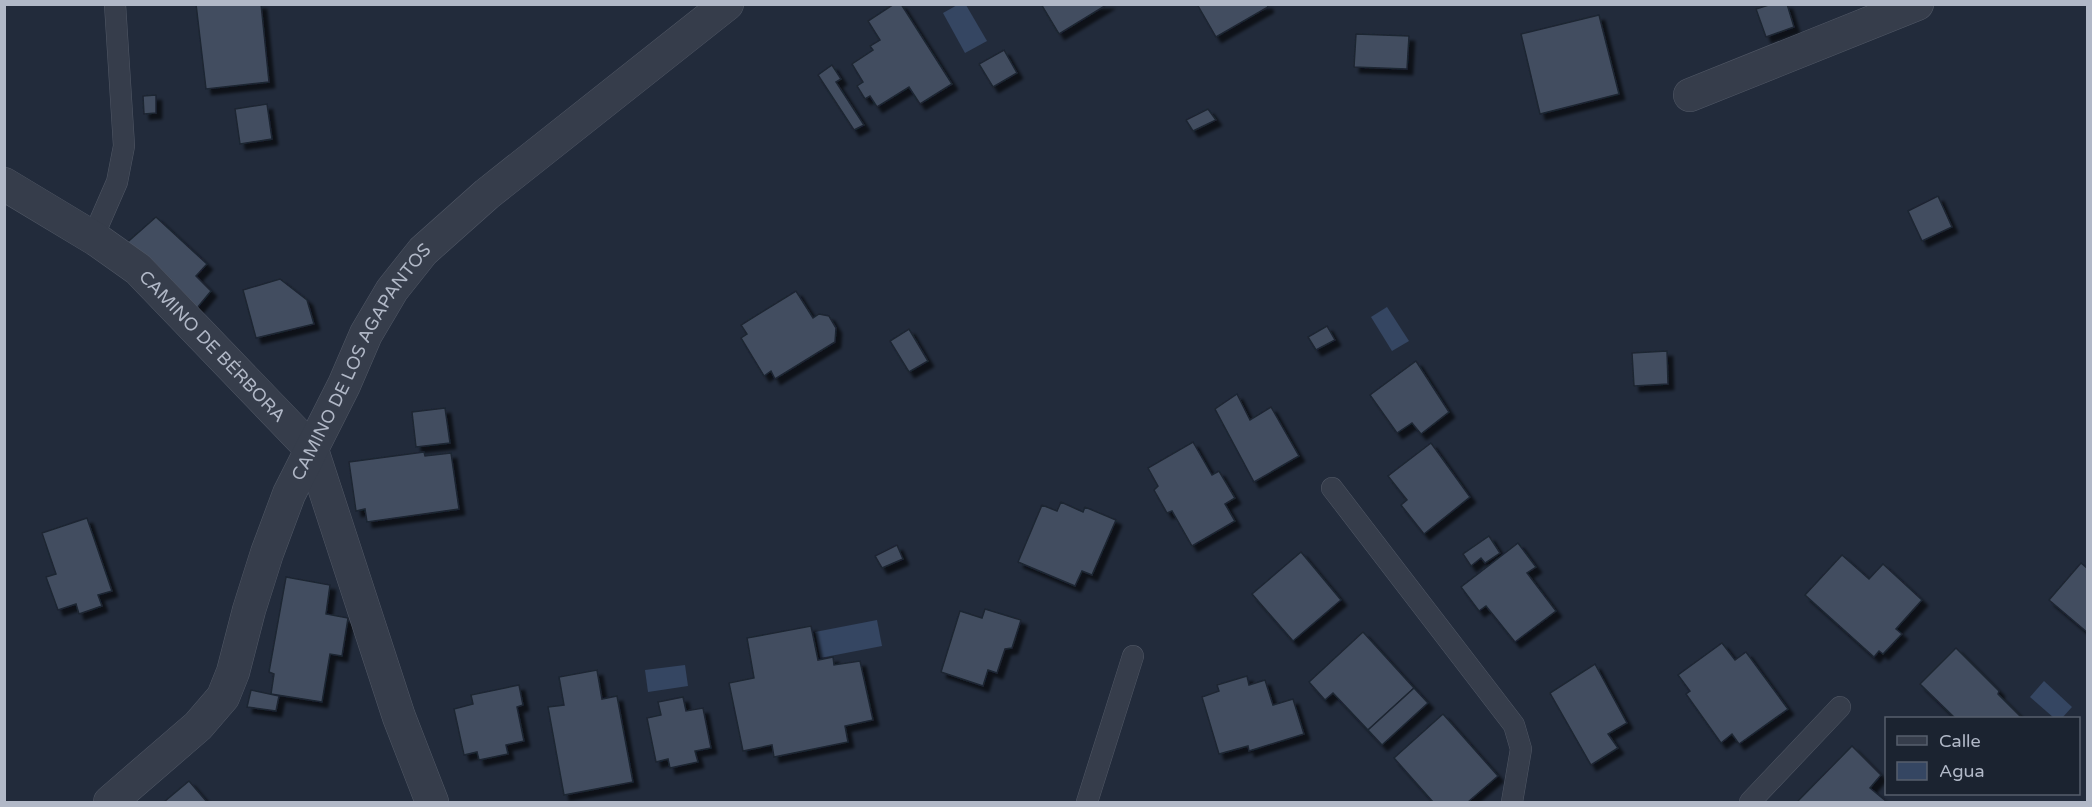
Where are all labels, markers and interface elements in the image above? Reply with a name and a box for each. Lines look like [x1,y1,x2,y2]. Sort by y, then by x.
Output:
street label: CAMINO DE LOS AGAPANTOS [287,239,435,484]
street label: CAMINO DE BÉRBORA [134,266,290,427]
legend [1885,717,2080,795]
text: Calle [1939,730,1981,752]
text: Agua [1939,760,1985,782]

